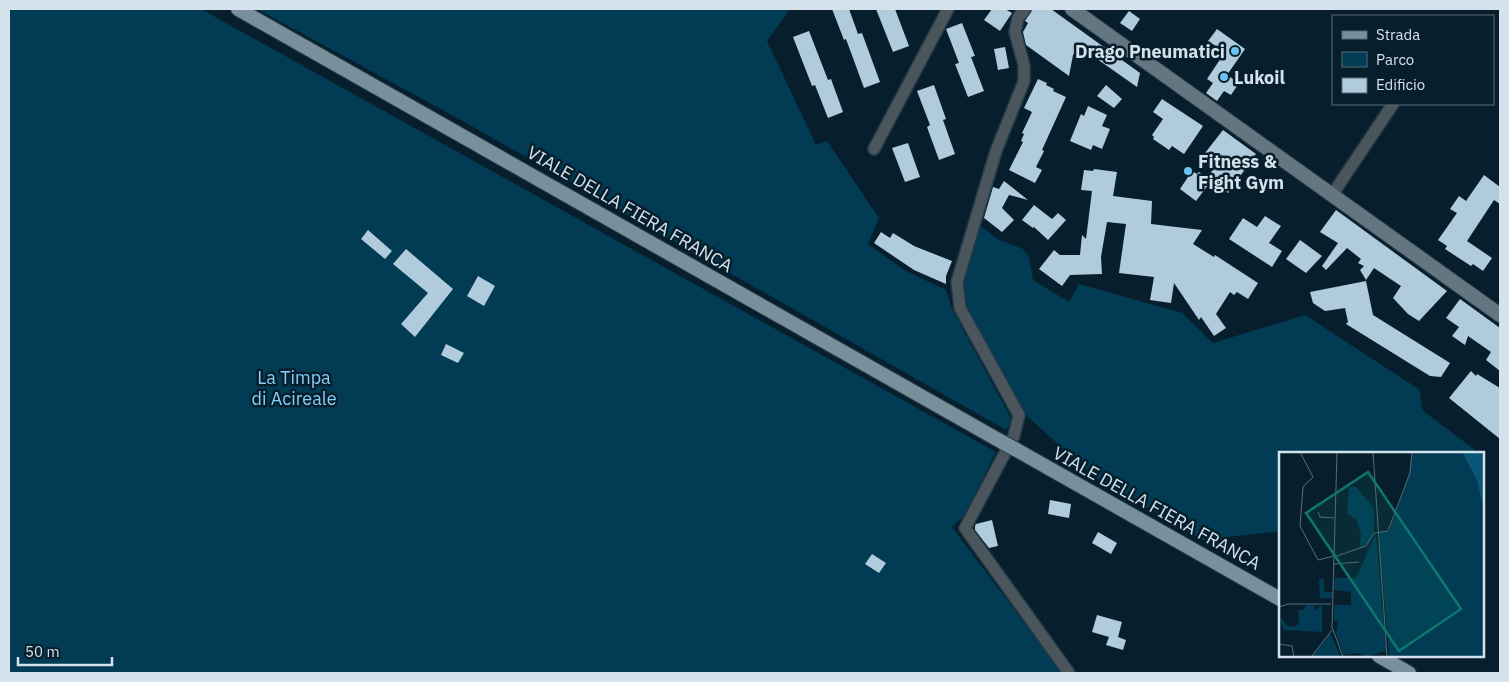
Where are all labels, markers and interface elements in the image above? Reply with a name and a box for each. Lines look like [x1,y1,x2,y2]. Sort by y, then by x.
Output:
legend [1332,15,1494,105]
text: Strada [1376,25,1420,44]
place label: Drago Pneumatici [1075,40,1225,63]
marker: Drago Pneumatici [1229,45,1241,57]
text: Parco [1376,50,1414,69]
place label: Lukoil [1234,66,1285,89]
marker: Lukoil [1218,71,1230,83]
text: Edificio [1376,75,1425,94]
street label: VIALE DELLA FIERA FRANCA [523,141,737,278]
place label: Fitness & Fight Gym [1198,150,1284,194]
marker: Fitness & Fight Gym [1182,165,1194,177]
park label: La Timpa di Acireale [251,366,337,410]
street label: VIALE DELLA FIERA FRANCA [1049,441,1265,575]
inset map [1279,452,1484,657]
scale bar [18,634,111,666]
text: 50 m [25,642,60,661]

